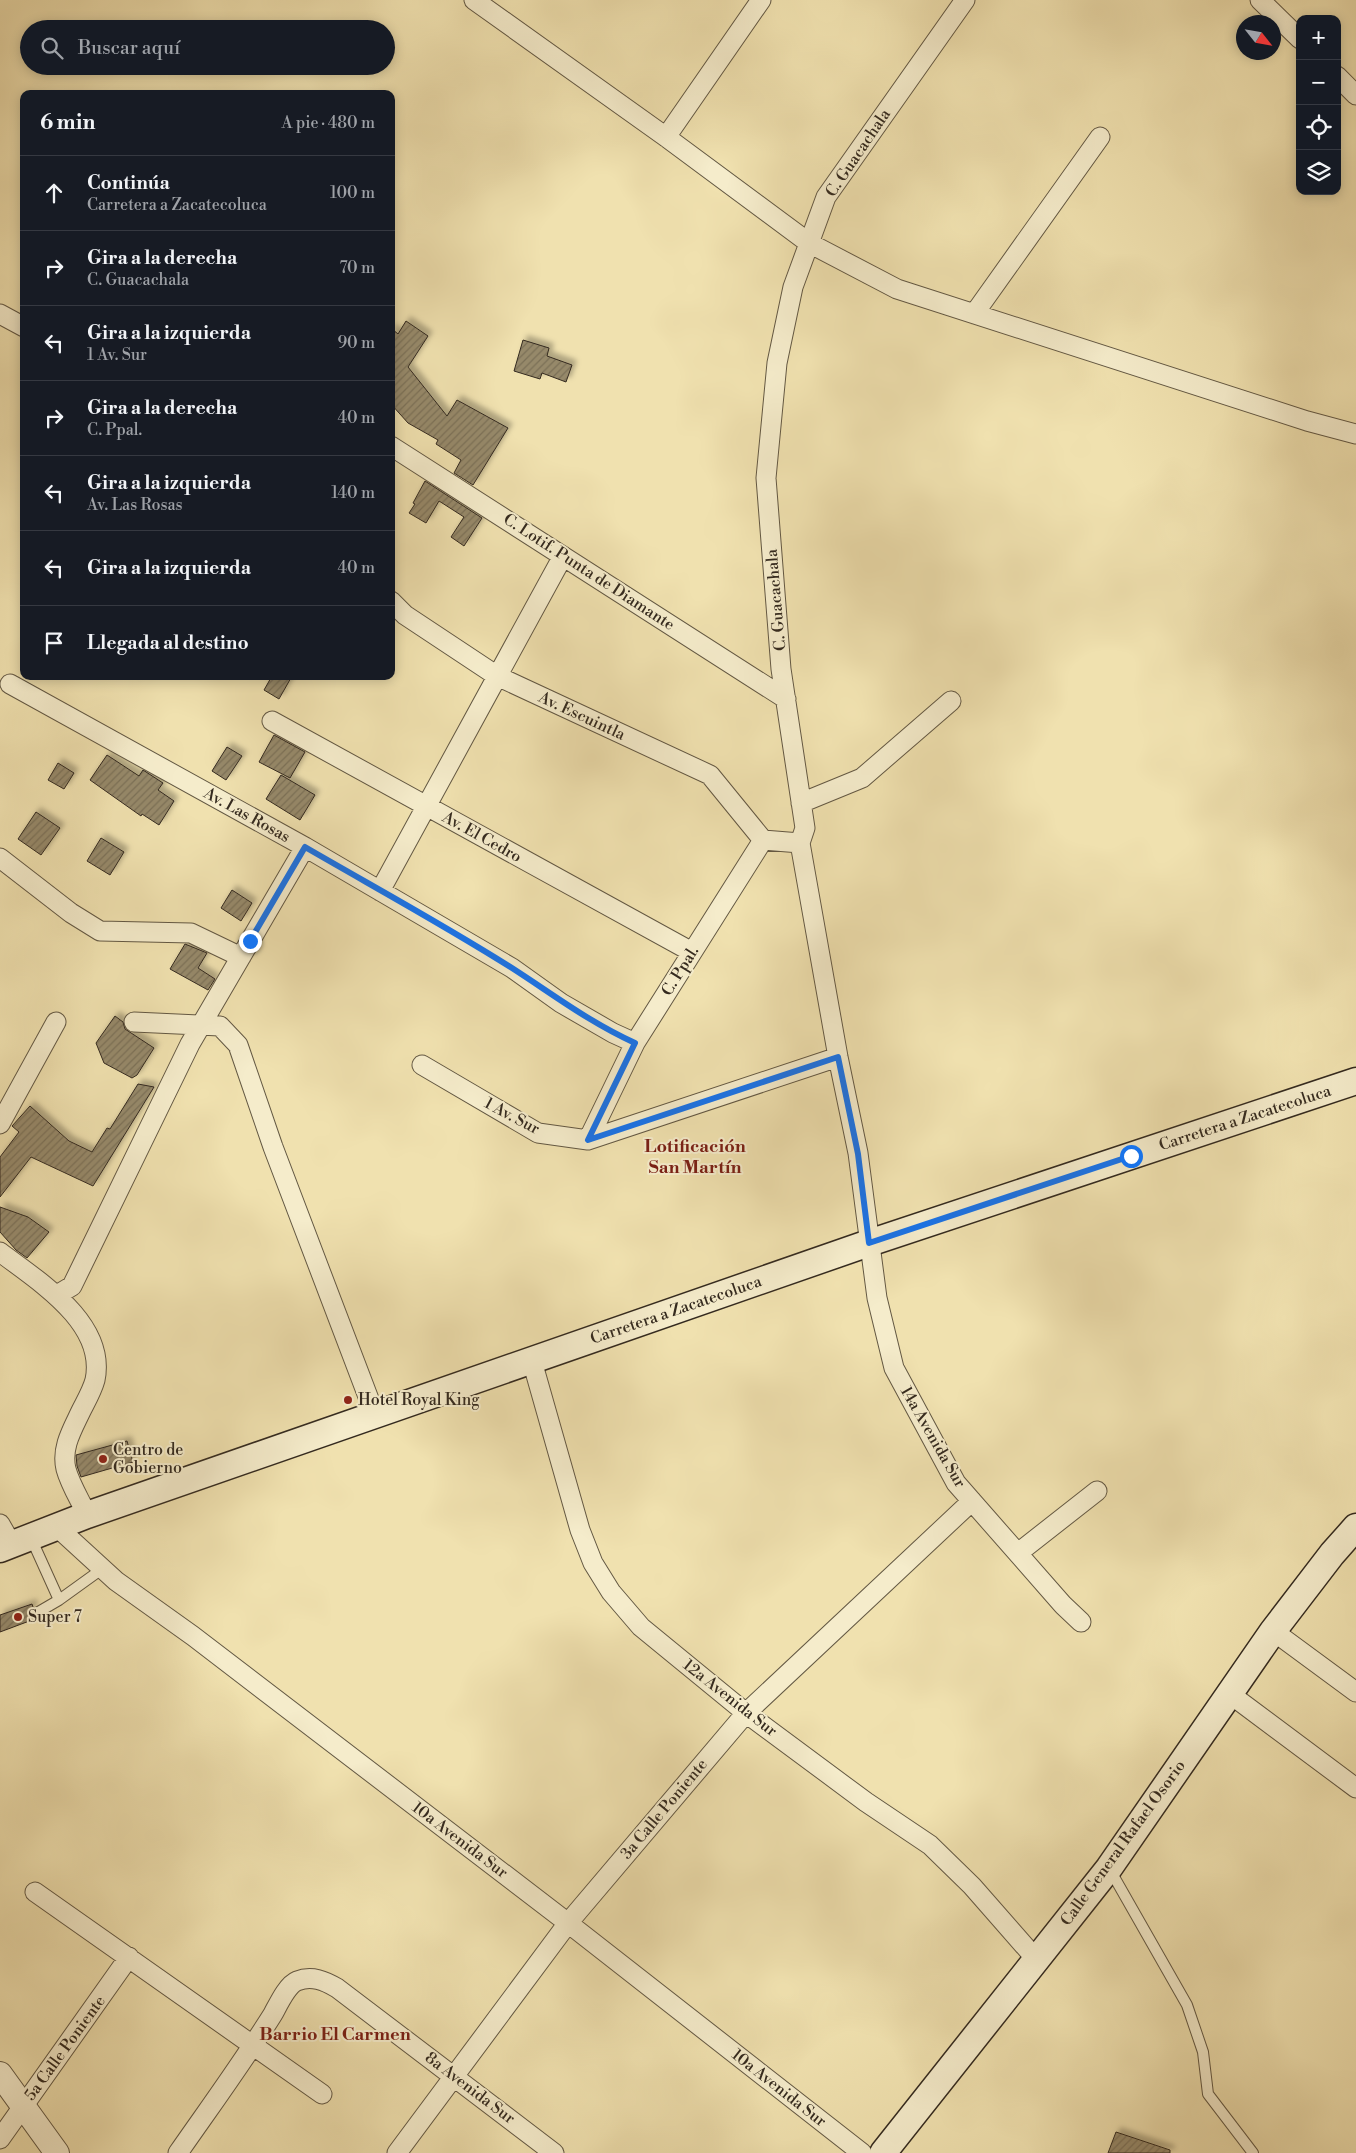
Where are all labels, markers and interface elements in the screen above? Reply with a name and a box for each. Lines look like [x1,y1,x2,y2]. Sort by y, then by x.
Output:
north arrow [1236,15,1281,60]
map controls [1296,15,1341,195]
button: + [1296,15,1341,60]
search box [20,20,395,75]
icon: search [38,34,66,62]
text: Buscar aquí [78,36,180,60]
button: − [1296,60,1341,105]
street label: C. Guacachala [821,104,895,201]
button: locate [1296,105,1341,150]
text: 6 min [40,110,95,136]
text: A pie · 480 m [282,113,375,133]
button: layers [1296,150,1341,195]
text: Continúa [87,171,170,195]
icon: ahead [40,179,68,207]
text: 100 m [330,183,375,203]
text: Carretera a Zacatecoluca [87,195,267,215]
text: Gira a la derecha [87,246,237,270]
icon: right [40,254,68,282]
text: 70 m [339,258,375,278]
text: C. Guacachala [87,270,189,290]
text: Gira a la izquierda [87,321,251,345]
icon: left [40,329,68,357]
text: 90 m [337,333,375,353]
text: 1 Av. Sur [87,345,147,365]
text: Gira a la derecha [87,396,237,420]
icon: right [40,404,68,432]
text: 40 m [338,408,375,428]
text: C. Ppal. [87,420,142,440]
text: Gira a la izquierda [87,471,251,495]
icon: left [40,479,68,507]
text: 140 m [331,483,375,503]
text: Av. Las Rosas [87,495,183,515]
street label: C. Lotif. Punta de Diamante [500,509,678,635]
street label: C. Guacachala [762,547,790,652]
icon: left [40,554,68,582]
text: Gira a la izquierda [87,556,251,580]
text: 40 m [338,558,375,578]
icon: arrive [40,629,68,657]
text: Llegada al destino [87,631,249,655]
street label: Av. Escuintla [535,687,629,745]
street label: Av. Las Rosas [199,783,294,847]
street label: Av. El Cedro [438,807,525,867]
route end [239,930,262,953]
street label: C. Ppal. [657,942,703,1000]
street label: Carretera a Zacatecoluca [1156,1080,1334,1155]
street label: 1 Av. Sur [481,1093,543,1139]
district label: Lotificación San Martín [644,1135,746,1179]
route start [1120,1145,1143,1168]
street label: Carretera a Zacatecoluca [588,1271,765,1349]
street label: 14a Avenida Sur [896,1383,970,1491]
place label: Hotel Royal King [358,1390,480,1410]
marker: Hotel Royal King [342,1394,354,1406]
place label: Centro de Gobierno [113,1440,183,1478]
marker: Centro de Gobierno [97,1453,109,1465]
place label: Super 7 [28,1607,82,1627]
marker: Super 7 [12,1611,24,1623]
street label: 12a Avenida Sur [679,1655,781,1741]
street label: 3a Calle Poniente [616,1755,712,1863]
street label: Calle General Rafael Osorio [1056,1756,1190,1930]
street label: 10a Avenida Sur [408,1797,512,1883]
street label: 5a Calle Poniente [20,1992,110,2104]
district label: Barrio El Carmen [259,2023,411,2046]
street label: 10a Avenida Sur [728,2045,830,2131]
street label: 8a Avenida Sur [421,2048,519,2128]

